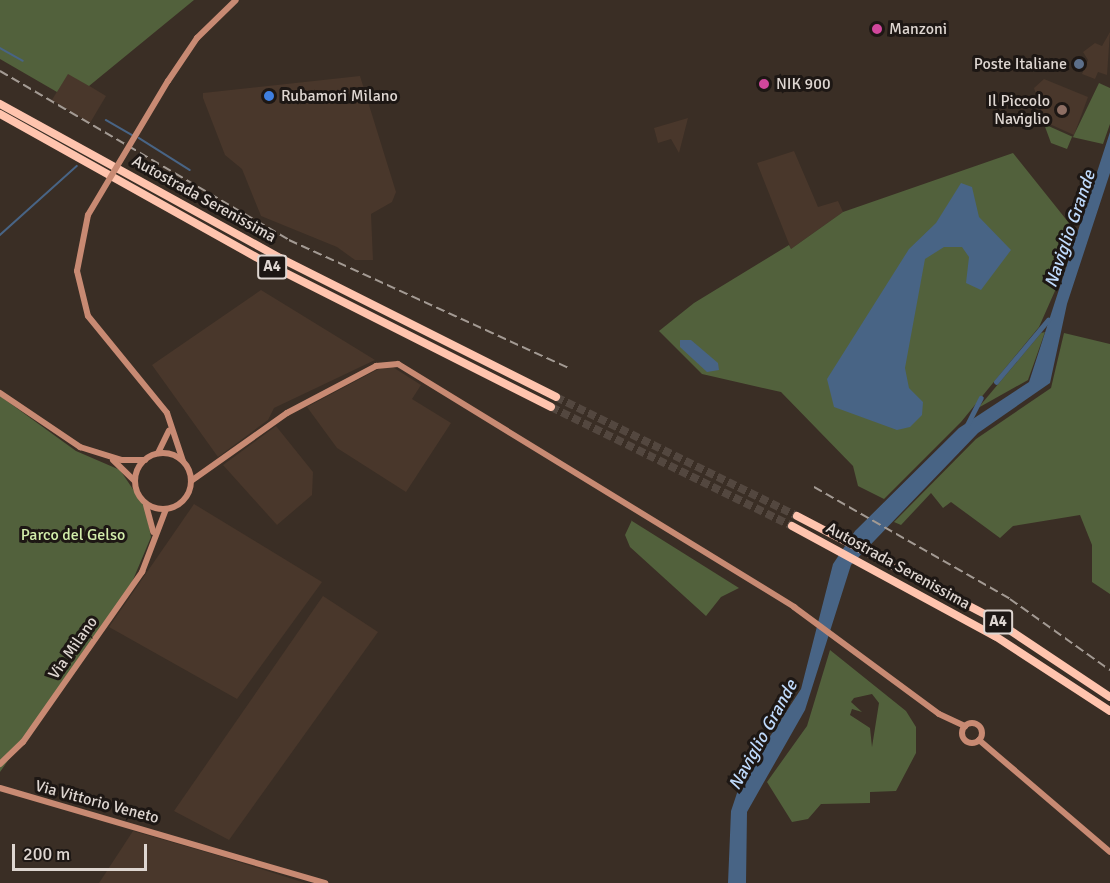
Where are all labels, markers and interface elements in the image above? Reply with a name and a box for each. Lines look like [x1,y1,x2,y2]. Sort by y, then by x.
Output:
place label: Manzoni [889,19,947,39]
marker: Manzoni [870,22,884,36]
place label: Poste Italiane [974,54,1067,74]
marker: Poste Italiane [1072,57,1086,71]
place label: NIK 900 [776,74,831,94]
marker: NIK 900 [757,77,771,91]
place label: Rubamori Milano [281,86,398,106]
marker: Rubamori Milano [262,89,276,103]
place label: Il Piccolo Naviglio [988,91,1050,129]
marker: Il Piccolo Naviglio [1055,103,1069,117]
street label: Autostrada Serenissima [129,151,279,247]
water label: Naviglio Grande [1040,168,1100,290]
road number: A4 [257,255,287,279]
street label: Autostrada Serenissima [823,518,973,614]
park label: Parco del Gelso [21,525,125,545]
road number: A4 [983,610,1013,634]
street label: Via Milano [44,613,102,683]
water label: Naviglio Grande [724,676,802,794]
street label: Via Vittorio Veneto [33,776,161,828]
scale bar [15,832,150,870]
text: 200 m [23,843,70,865]

